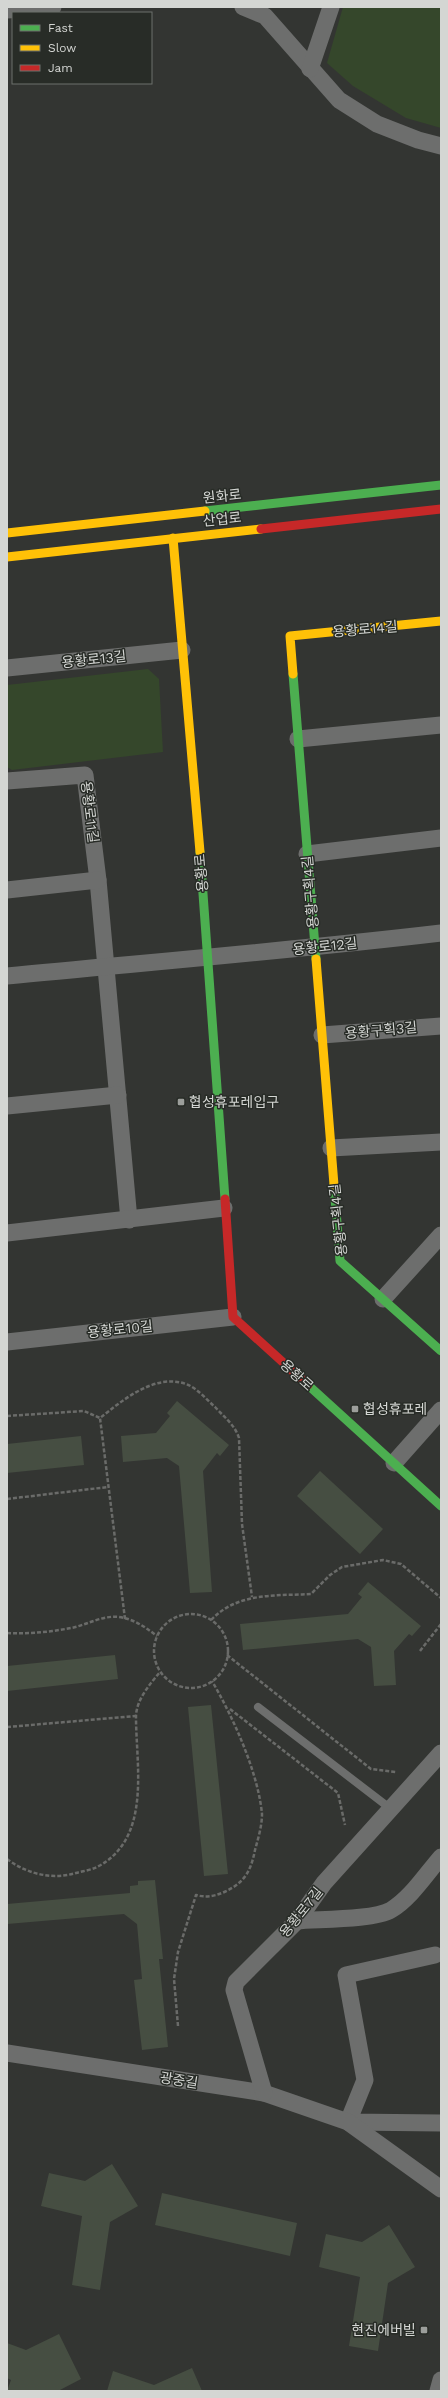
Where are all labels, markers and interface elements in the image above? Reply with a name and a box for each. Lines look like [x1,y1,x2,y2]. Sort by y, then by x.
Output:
legend [12,12,152,84]
text: Fast [48,21,73,35]
text: Slow [48,41,76,55]
text: Jam [48,61,73,75]
street label: 원화로 [202,486,242,506]
street label: 산업로 [202,509,242,529]
street label: 용황로14길 [332,618,398,640]
street label: 용황로13길 [61,648,127,670]
street label: 용황로11길 [78,780,102,844]
street label: 용황로 [191,853,211,893]
street label: 용황구획4길 [299,855,321,929]
street label: 용황로12길 [292,935,358,957]
street label: 용황구획3길 [344,1019,418,1041]
place label: 협성휴포레입구 [189,1094,279,1110]
marker: 협성휴포레입구 [176,1097,186,1107]
street label: 용황구획4길 [326,1183,350,1257]
street label: 용황로10길 [86,1318,154,1340]
street label: 용황로 [277,1356,317,1394]
place label: 협성휴포레 [363,1401,427,1417]
marker: 협성휴포레 [350,1404,360,1414]
street label: 용황로7길 [276,1884,326,1940]
street label: 광중길 [159,2069,199,2091]
place label: 현진에버빌 [352,2322,416,2338]
marker: 현진에버빌 [419,2325,429,2335]

